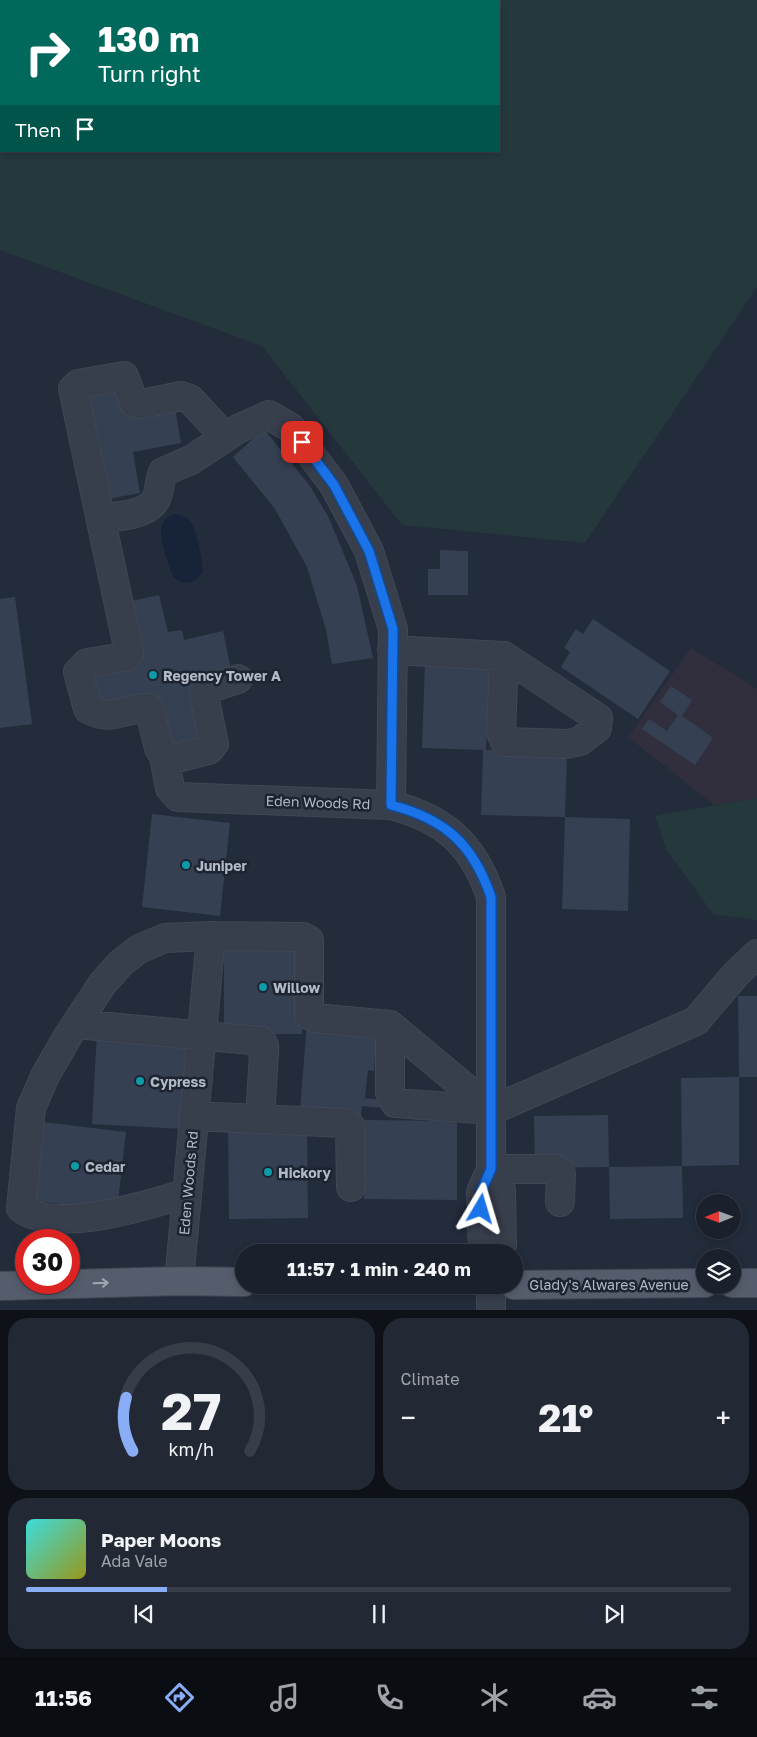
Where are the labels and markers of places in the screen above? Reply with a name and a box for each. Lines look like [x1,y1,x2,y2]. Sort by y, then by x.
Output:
pin [281,421,323,463]
place label: Regency Tower A [163,667,281,684]
marker: Regency Tower A [147,669,159,681]
place label: Juniper [196,857,247,874]
marker: Juniper [180,859,192,871]
place label: Willow [273,979,320,996]
marker: Willow [257,981,269,993]
place label: Cypress [150,1073,206,1090]
marker: Cypress [134,1075,146,1087]
place label: Cedar [85,1158,126,1175]
marker: Cedar [69,1160,81,1172]
place label: Hickory [278,1164,332,1181]
marker: Hickory [262,1166,274,1178]

